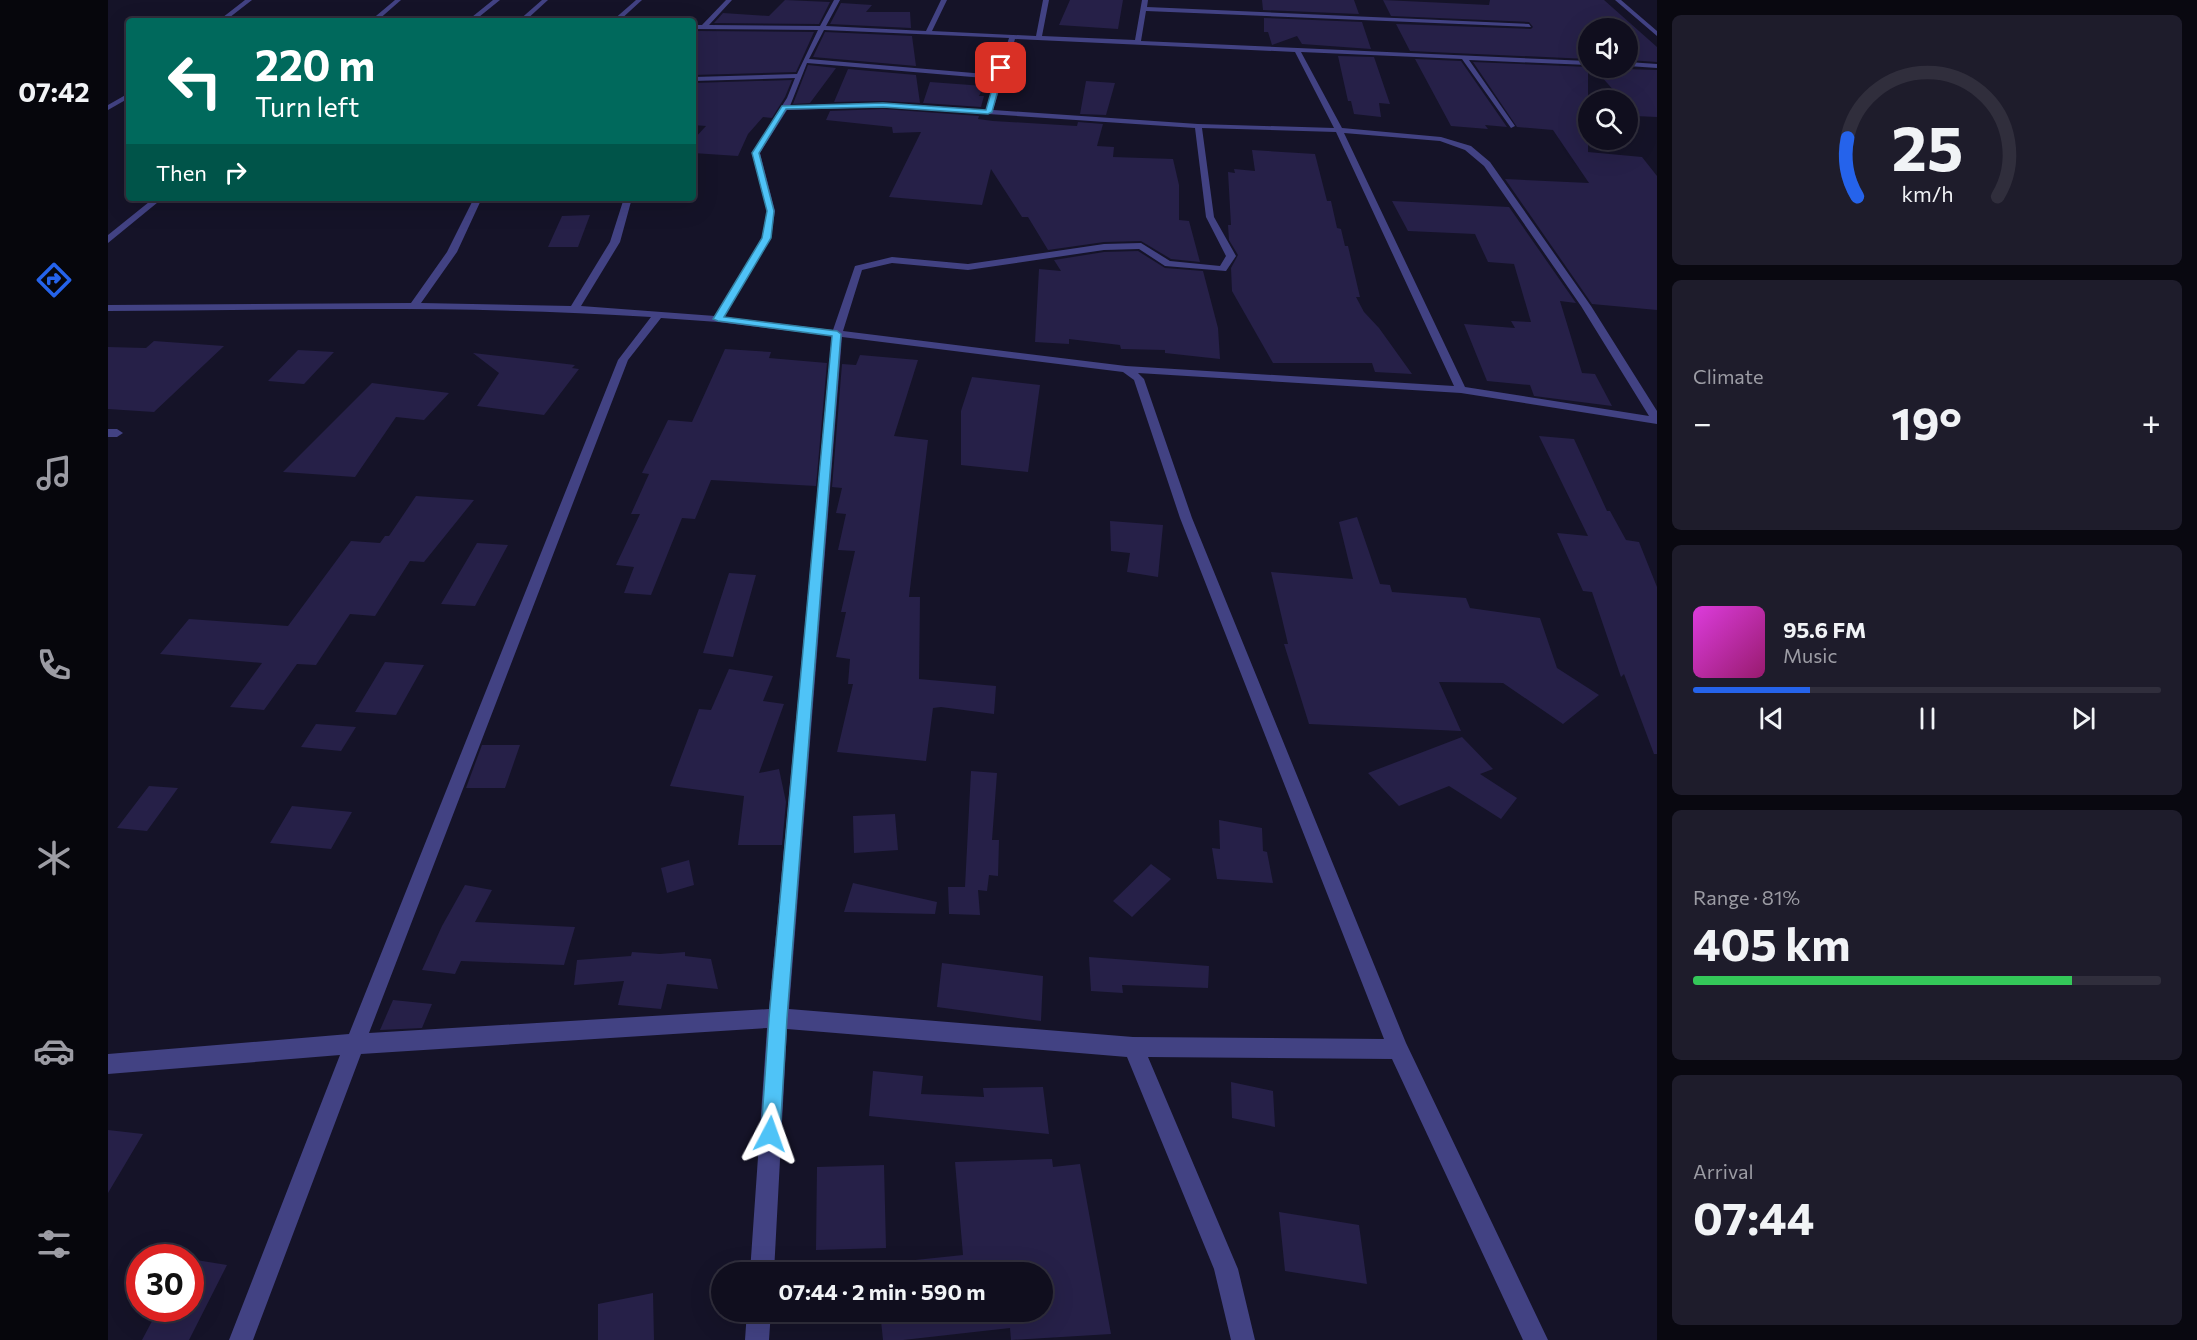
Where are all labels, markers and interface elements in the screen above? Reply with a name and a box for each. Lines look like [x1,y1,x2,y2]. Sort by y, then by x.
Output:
map controls [1578,18,1638,150]
button: sound [1578,18,1638,78]
text: 220 m [255,38,375,90]
icon: left [156,42,234,120]
pin [975,42,1026,93]
icon: arrive [984,51,1017,84]
text: 07:42 [18,75,90,108]
text: Turn left [255,90,359,123]
button: search [1578,90,1638,150]
text: 25 [1891,108,1963,184]
icon: right [219,156,252,189]
text: Then [156,159,207,186]
text: km/h [1901,180,1953,206]
icon: directions [33,259,75,301]
text: Climate [1693,364,1763,388]
text: 19° [1891,394,1962,449]
text: − [1693,401,1712,442]
text: + [2142,401,2161,442]
icon: music [33,452,75,494]
text: 95.6 FM [1783,616,1866,643]
text: Music [1783,643,1837,667]
icon: phone [33,644,75,686]
icon: previous [1755,702,1788,735]
icon: pause [1911,702,1944,735]
icon: next [2067,702,2100,735]
icon: climate [33,837,75,879]
text: Range · 81% [1693,885,1800,909]
text: 405 km [1693,915,1850,970]
icon: car [33,1030,75,1072]
position arrow [738,1102,802,1166]
text: Arrival [1693,1159,1754,1183]
text: 07:44 [1693,1189,1814,1244]
icon: filters [33,1223,75,1265]
speed limit sign: 30 [126,1244,204,1322]
text: 07:44 · 2 min · 590 m [779,1278,985,1305]

